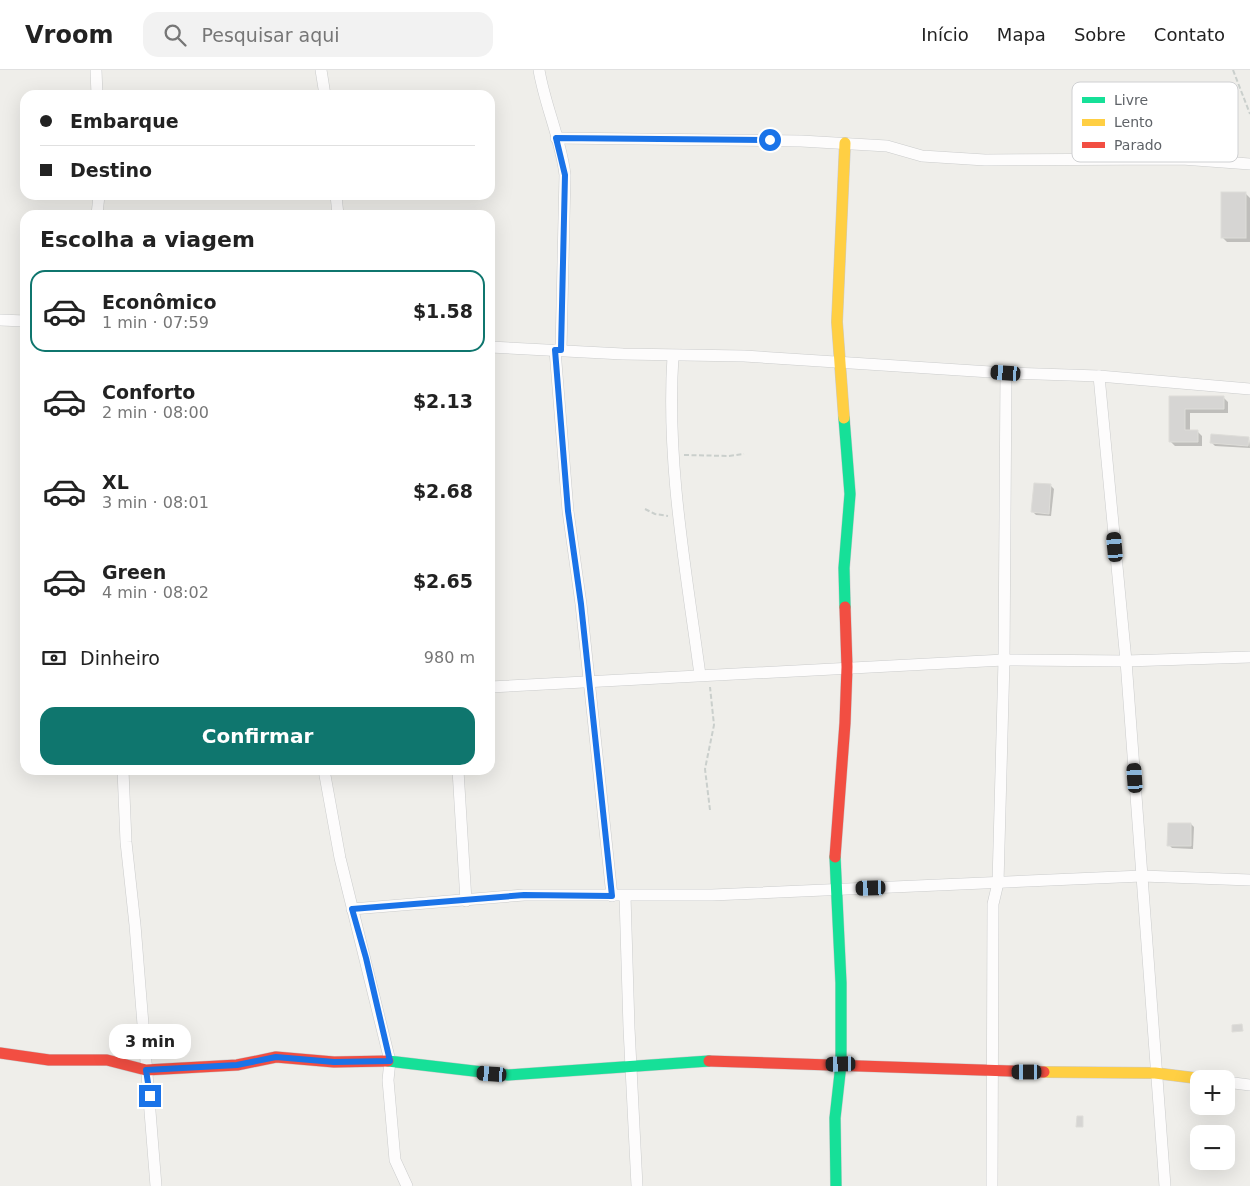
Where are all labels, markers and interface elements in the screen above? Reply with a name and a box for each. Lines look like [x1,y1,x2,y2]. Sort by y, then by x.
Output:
search box [143,12,493,57]
text: Vroom [25,21,113,49]
icon: search [161,21,189,49]
text: Pesquisar aqui [201,24,340,46]
text: Início [921,24,969,45]
text: Mapa [997,24,1046,45]
text: Sobre [1074,24,1126,45]
text: Contato [1154,24,1225,45]
legend [1072,82,1238,162]
text: Livre [1114,92,1148,108]
text: Embarque [70,110,179,132]
text: Lento [1114,114,1153,130]
route start [759,129,781,151]
text: Parado [1114,137,1162,153]
text: Destino [70,159,152,181]
text: Escolha a viagem [40,227,255,252]
icon: car [42,289,87,334]
text: Econômico [102,291,217,313]
text: $1.58 [413,300,473,322]
text: 1 min · 07:59 [102,313,209,332]
car [990,364,1021,382]
icon: car [42,379,87,424]
text: Conforto [102,381,195,403]
text: $2.13 [413,390,473,412]
text: 2 min · 08:00 [102,403,209,422]
icon: car [42,469,87,514]
text: XL [102,471,129,493]
text: $2.68 [413,480,473,502]
text: 3 min · 08:01 [102,493,209,512]
car [1106,531,1123,563]
icon: car [42,559,87,604]
text: Green [102,561,166,583]
text: $2.65 [413,570,473,592]
text: 4 min · 08:02 [102,583,209,602]
icon: cash [40,644,68,672]
text: Dinheiro [80,647,160,669]
text: 980 m [424,648,475,667]
button: Confirmar [40,707,475,765]
car [1126,763,1143,793]
car [855,880,886,896]
callout: 3 min [109,1024,191,1058]
text: 3 min [125,1032,175,1051]
car [825,1056,856,1072]
car [476,1065,507,1083]
car [1012,1065,1042,1080]
map controls [1190,1070,1235,1170]
button: + [1190,1070,1235,1115]
route end [139,1085,161,1107]
button: − [1190,1125,1235,1170]

